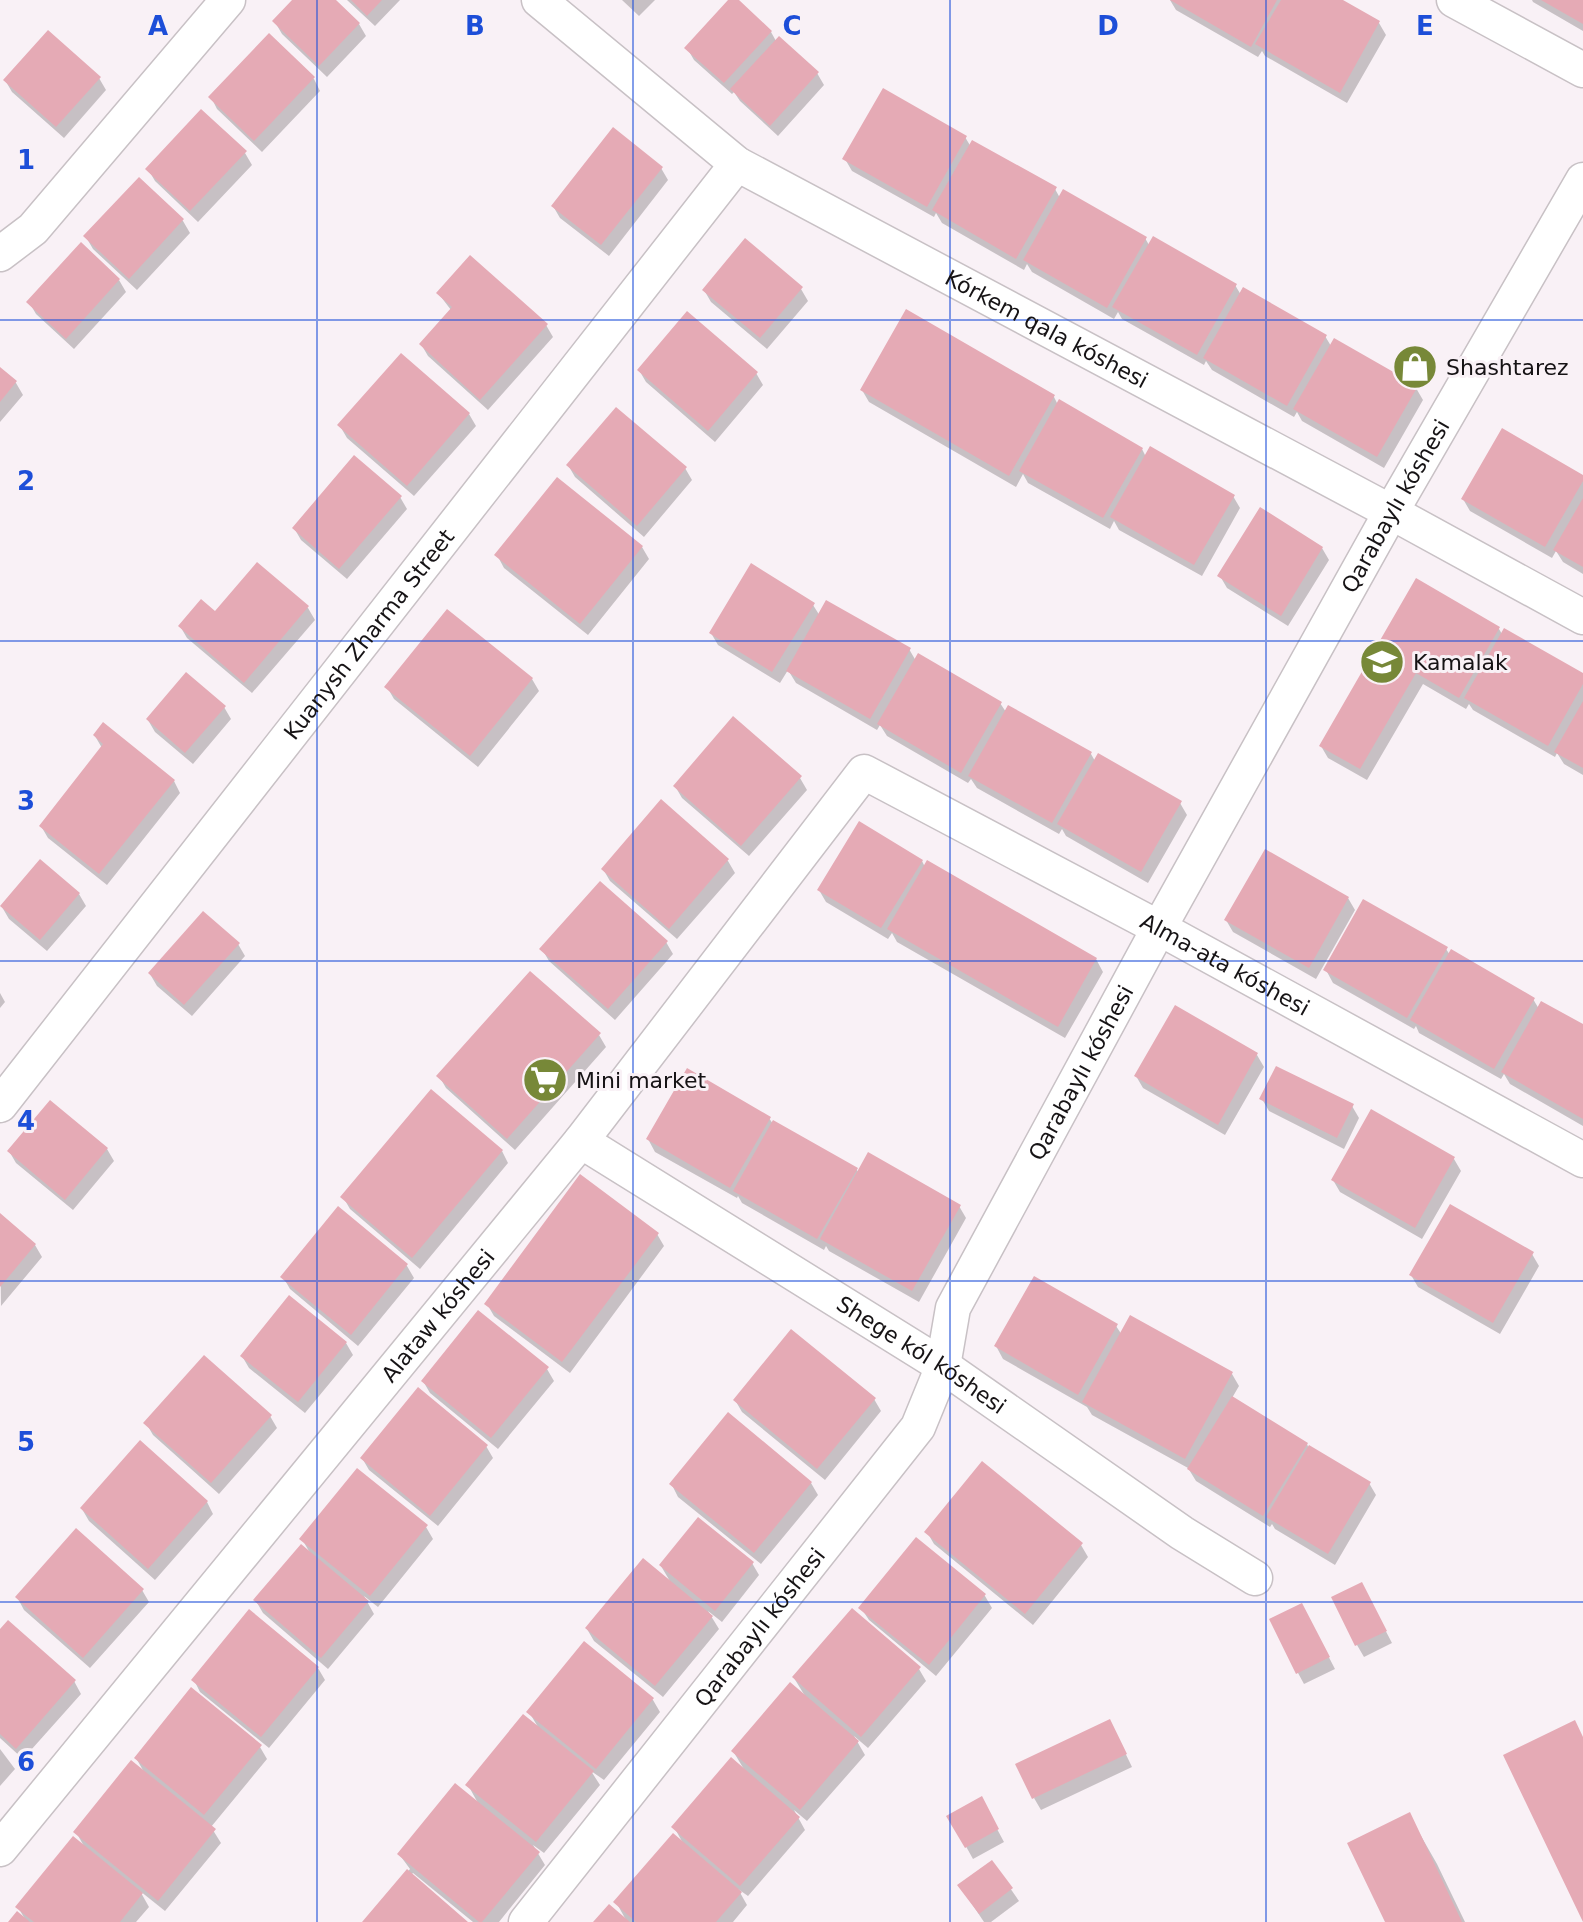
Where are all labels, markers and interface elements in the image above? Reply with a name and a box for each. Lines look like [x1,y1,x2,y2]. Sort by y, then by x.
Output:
text: A [148,11,168,41]
text: B [465,11,485,41]
text: C [782,11,802,41]
text: D [1097,11,1119,41]
text: E [1416,11,1434,41]
text: 1 [17,145,35,175]
street label: Kórkem qala kóshesi [941,265,1152,393]
shop icon: Shashtarez [1391,343,1439,391]
place label: Shashtarez [1446,355,1569,380]
street label: Qarabaylı kóshesi [1336,415,1454,597]
text: 2 [17,466,35,496]
street label: Kuanysh Zharma Street [279,524,459,744]
school or university icon: Kamalak [1358,638,1406,686]
place label: Kamalak [1413,650,1508,675]
text: 3 [17,786,35,816]
street label: Alma-ata kóshesi [1136,908,1314,1020]
street label: Qarabaylı kóshesi [1023,981,1138,1164]
supermarket icon: Mini market [521,1056,569,1104]
place label: Mini market [576,1068,707,1093]
text: 4 [17,1106,35,1136]
street label: Alataw kóshesi [376,1244,499,1387]
street label: Shege kól kóshesi [832,1291,1011,1419]
text: 5 [17,1427,35,1457]
street label: Qarabaylı kóshesi [689,1543,830,1711]
text: 6 [17,1747,35,1777]

